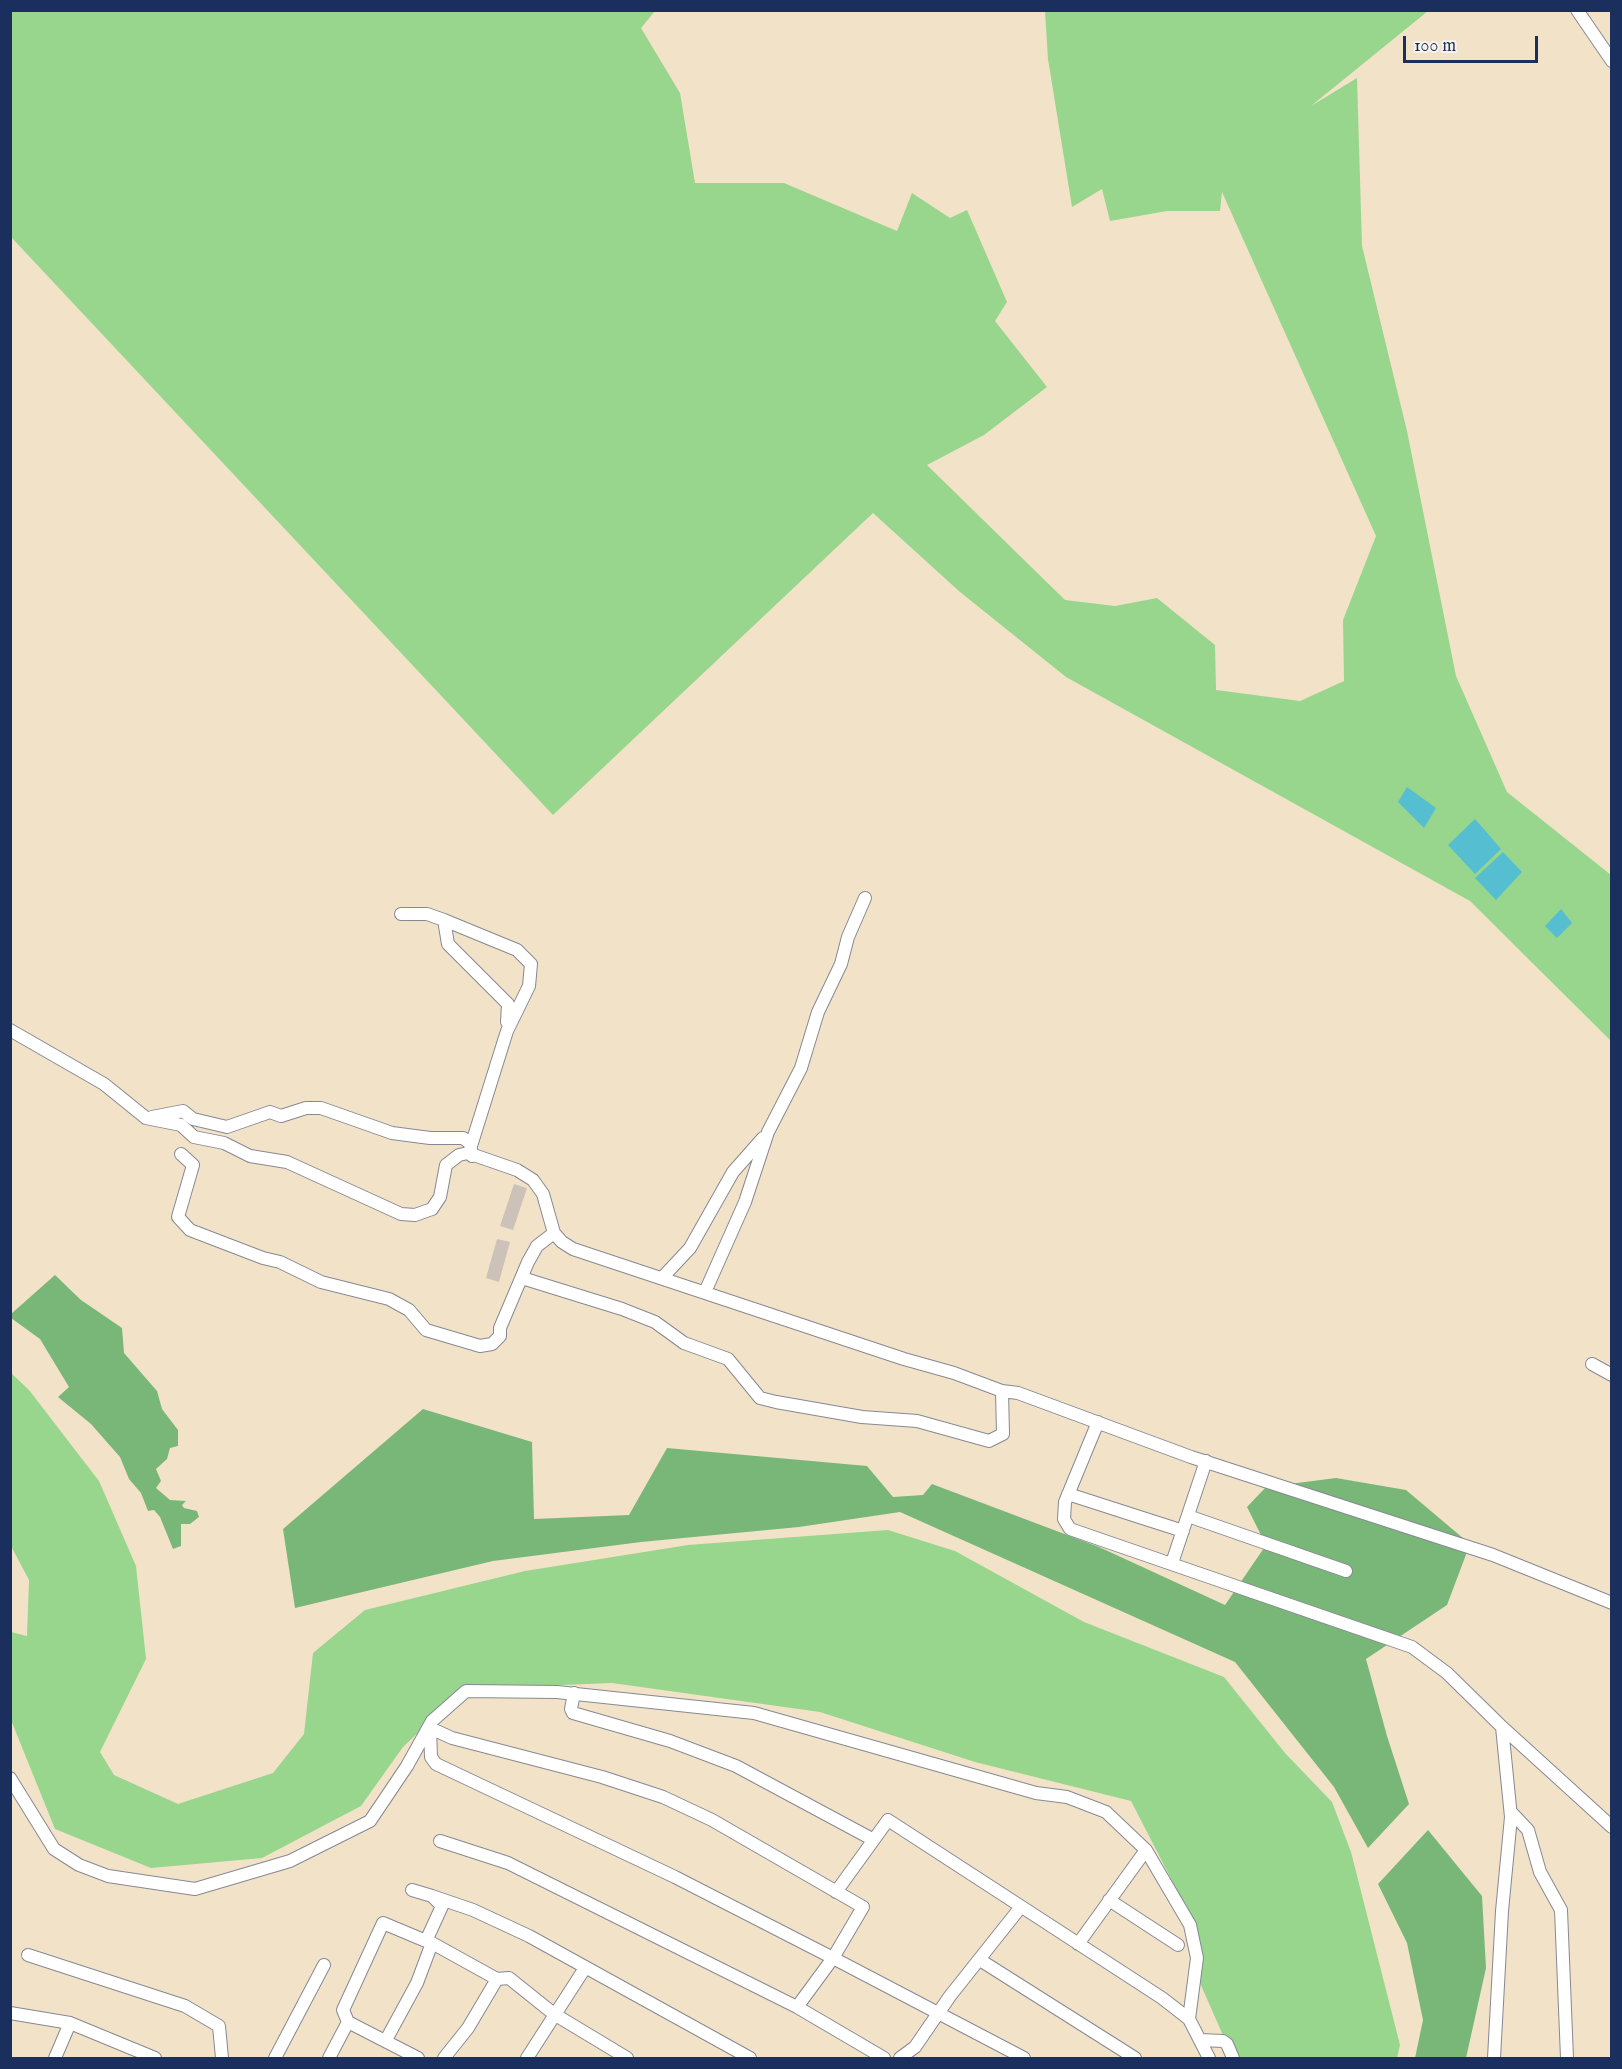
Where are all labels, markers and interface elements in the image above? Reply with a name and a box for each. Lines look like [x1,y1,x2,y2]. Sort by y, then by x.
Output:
scale bar [1406,24,1541,62]
text: 100 m [1414,35,1456,58]

